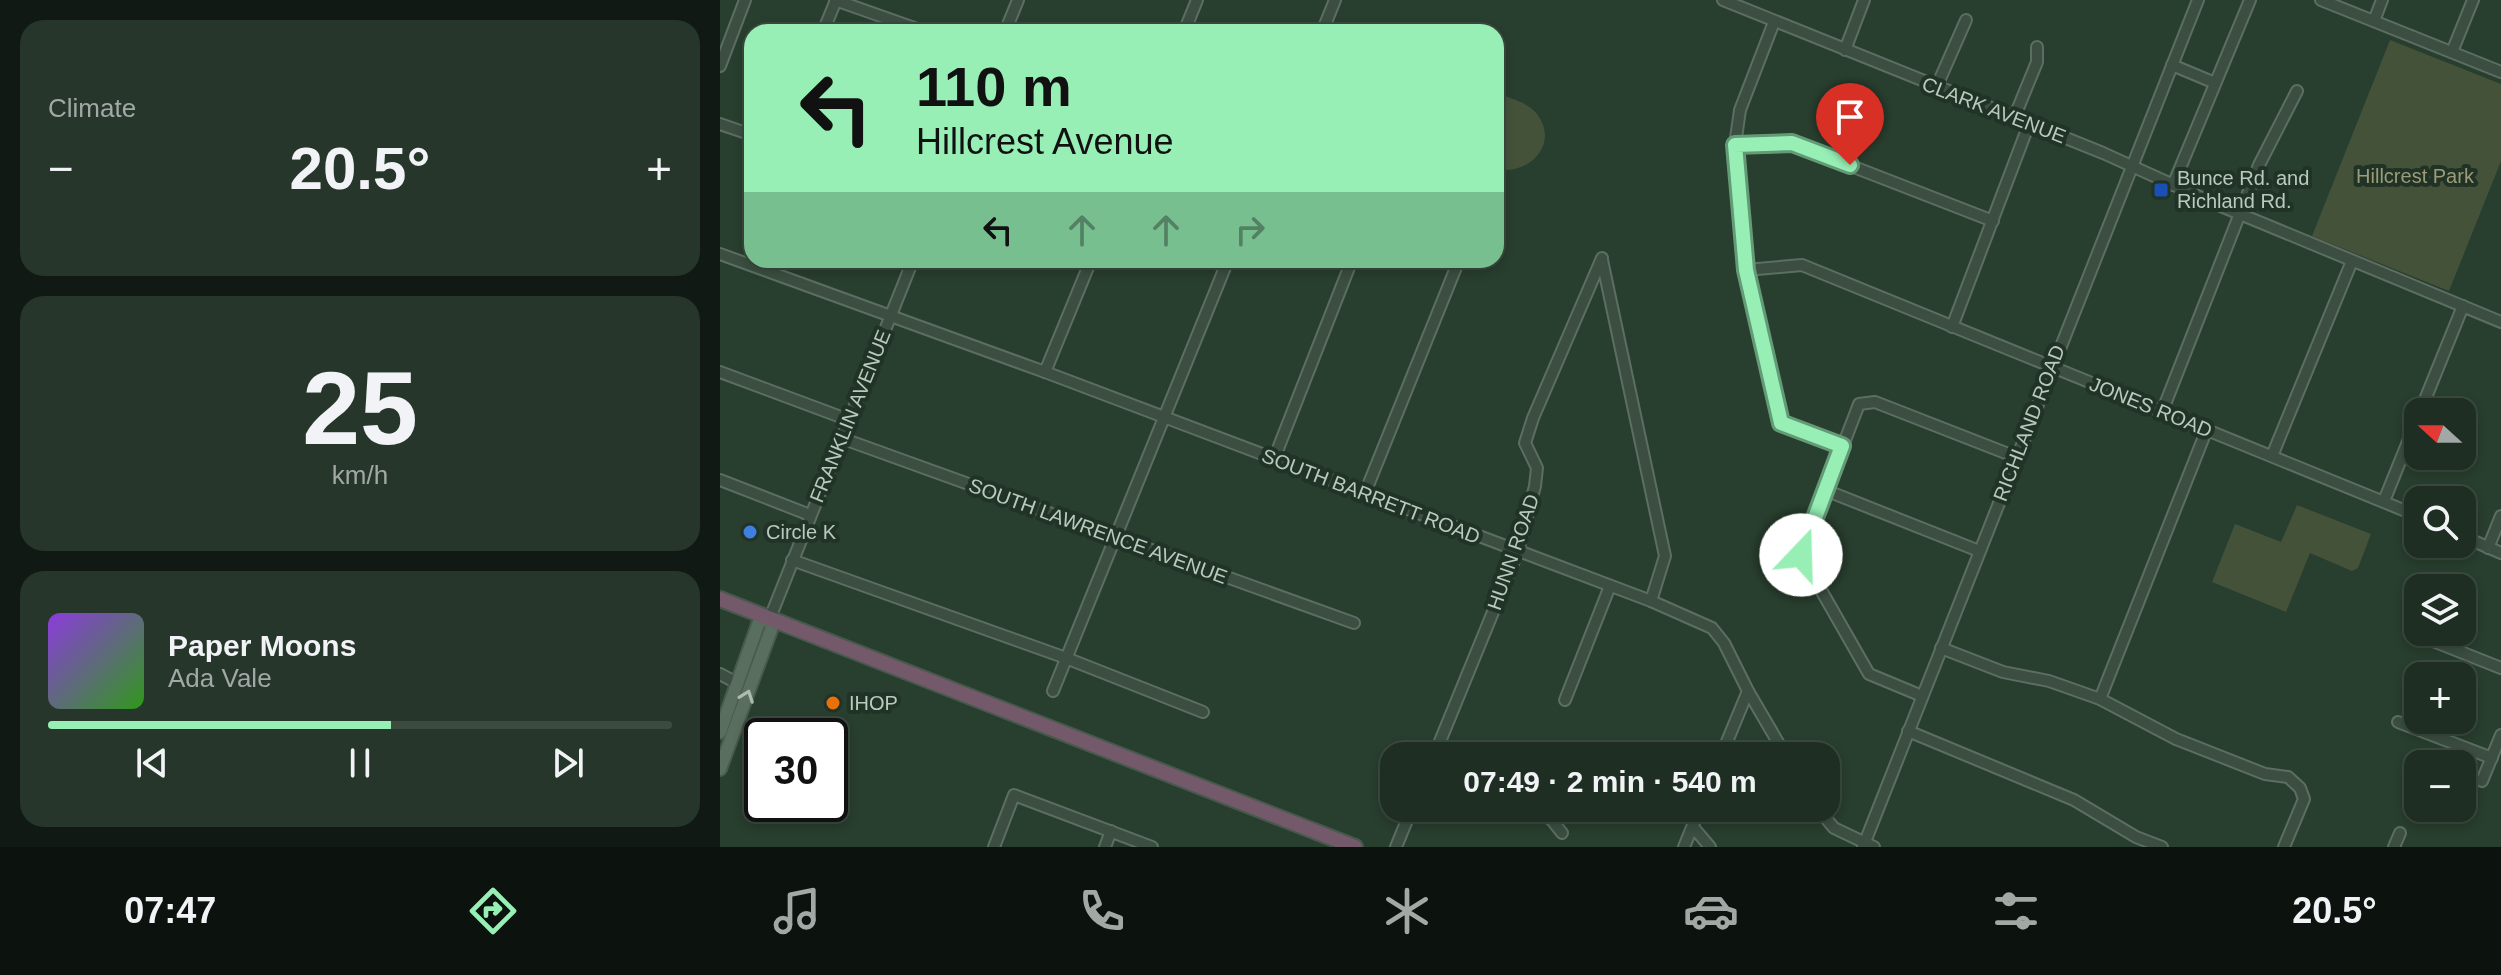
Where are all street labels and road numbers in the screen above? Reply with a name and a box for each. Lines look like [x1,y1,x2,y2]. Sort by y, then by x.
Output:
street label: CLARK AVENUE [1919,73,2069,147]
street label: FRANKLIN AVENUE [805,327,895,505]
street label: RICHLAND ROAD [1989,342,2069,504]
street label: JONES ROAD [2087,372,2215,442]
street label: SOUTH BARRETT ROAD [1259,444,1483,548]
street label: SOUTH LAWRENCE AVENUE [966,474,1230,588]
street label: HUNN ROAD [1483,491,1543,613]

